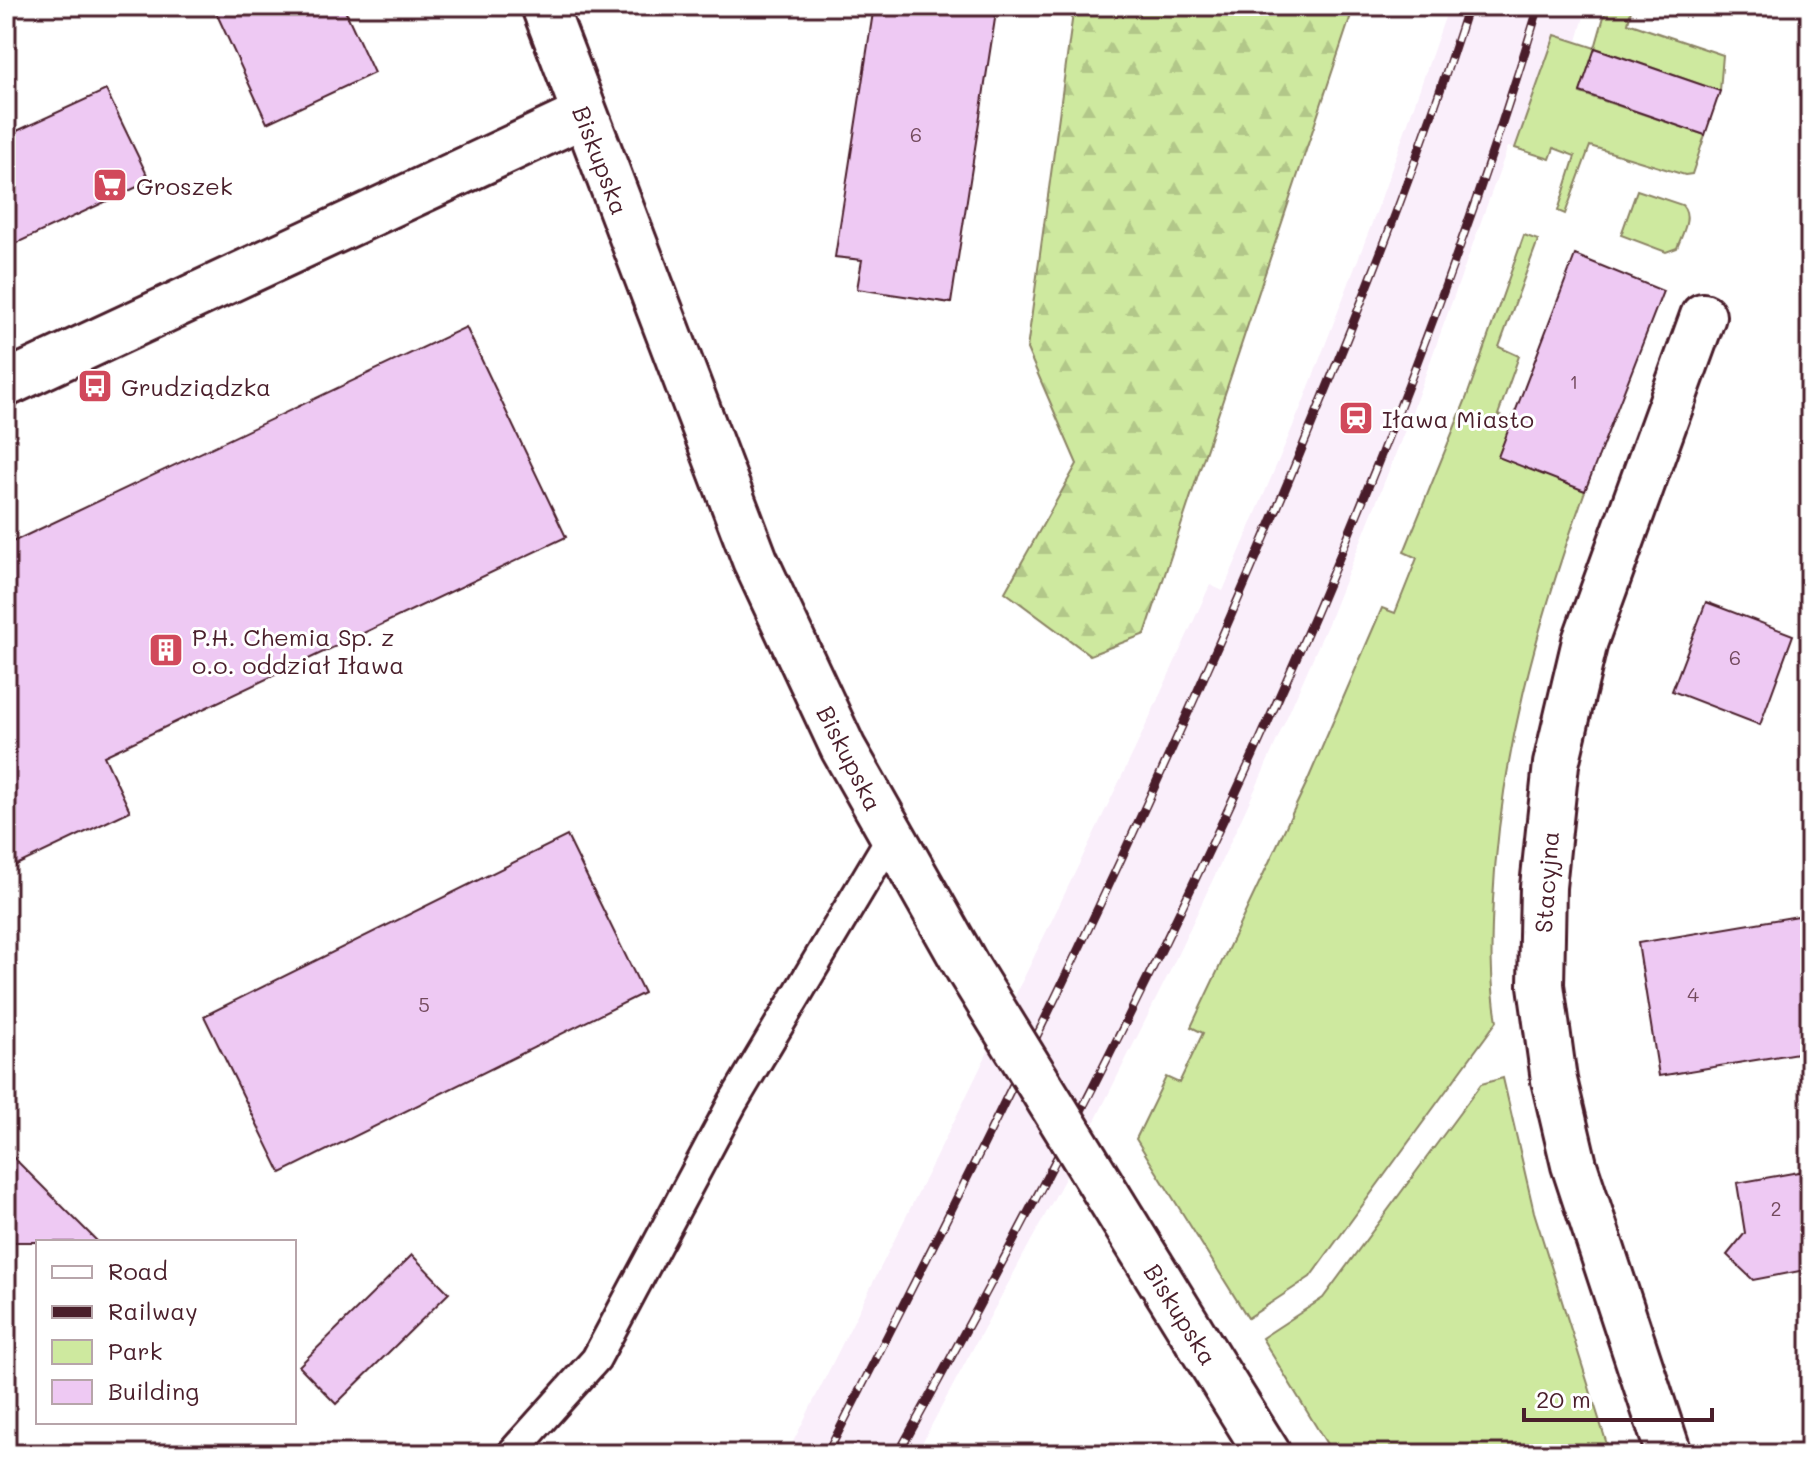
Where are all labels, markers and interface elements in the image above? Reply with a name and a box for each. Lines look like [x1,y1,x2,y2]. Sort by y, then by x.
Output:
street label: Biskupska [566,101,636,219]
house number: 6 [910,121,922,147]
supermarket icon: Groszek [91,166,129,204]
place label: Groszek [136,170,233,201]
bus stop icon: Grudziądzka [76,367,114,405]
house number: 1 [1570,368,1578,394]
place label: Grudziądzka [121,371,271,402]
station icon: Iława Miasto [1337,399,1375,437]
place label: Iława Miasto [1382,403,1534,434]
place label: P.H. Chemia Sp. z o.o. oddział Iława [192,621,404,680]
building icon: P.H. Chemia Sp. z o.o. oddział Iława [147,631,185,669]
house number: 6 [1729,644,1741,670]
street label: Biskupska [810,700,890,816]
street label: Stacyjna [1527,830,1565,934]
house number: 4 [1687,981,1699,1007]
house number: 5 [418,991,430,1017]
house number: 2 [1770,1195,1782,1221]
legend [36,1240,296,1424]
text: Road [108,1255,168,1286]
street label: Biskupska [1138,1257,1224,1371]
text: Railway [108,1295,198,1326]
text: Park [108,1335,162,1366]
scale bar [1524,1372,1712,1422]
text: Building [108,1375,199,1406]
text: 20 m [1536,1383,1591,1414]

